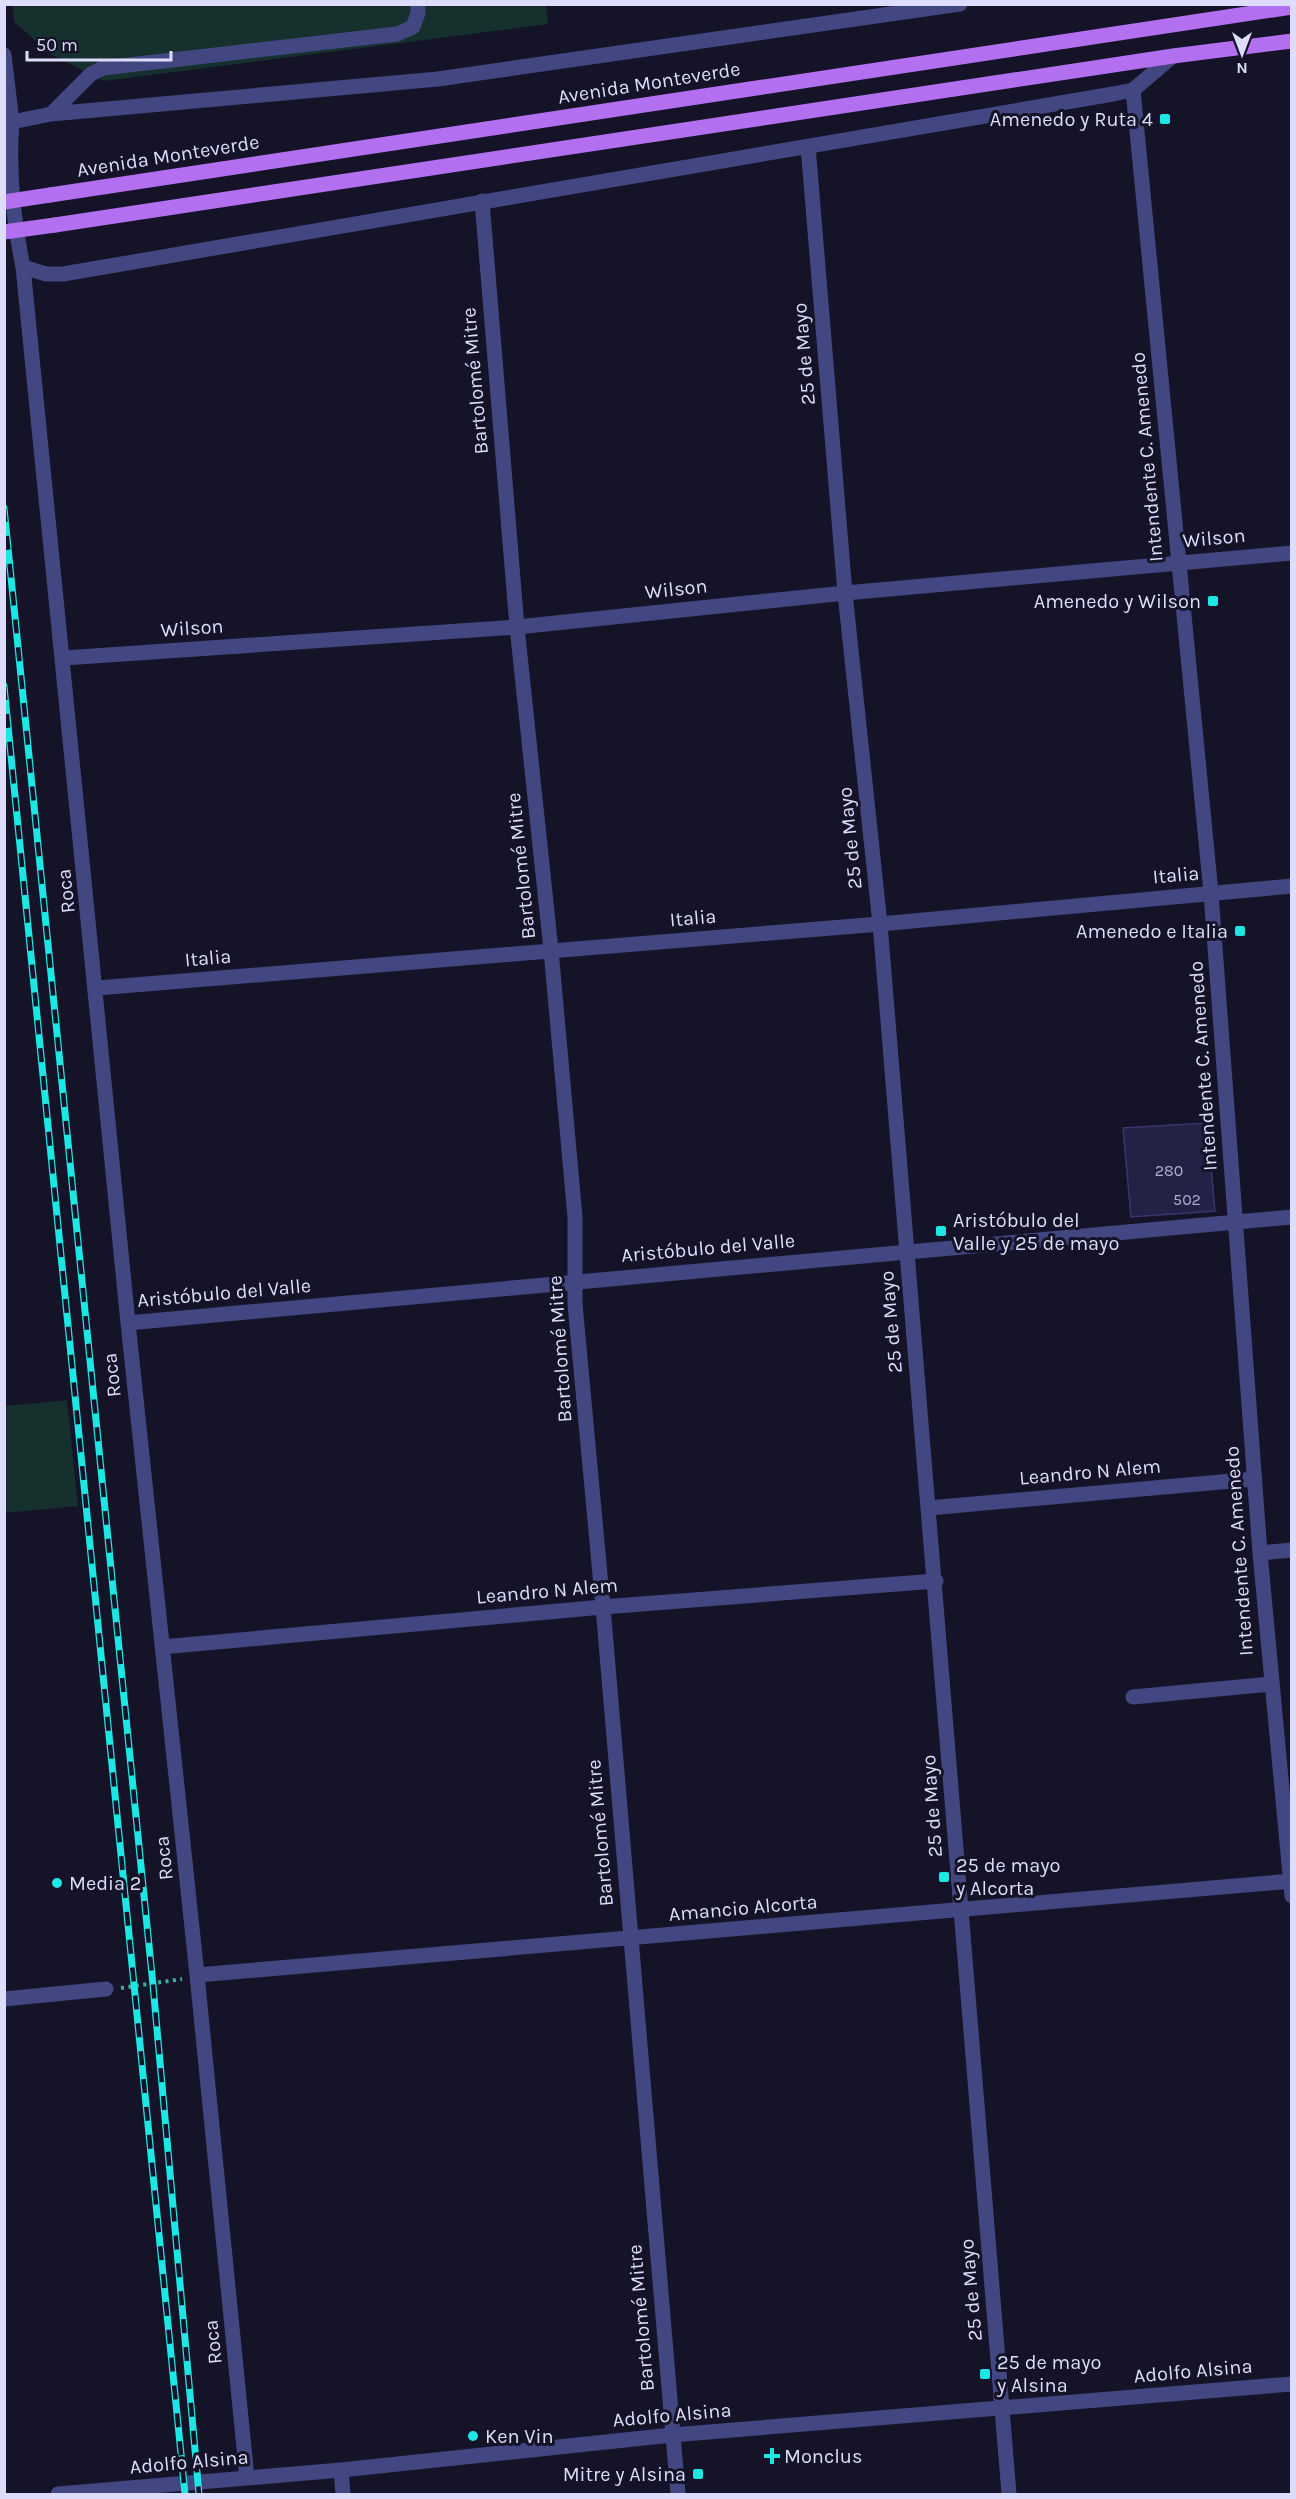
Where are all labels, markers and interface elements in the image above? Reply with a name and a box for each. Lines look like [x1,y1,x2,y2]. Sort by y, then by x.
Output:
scale bar [27,24,171,62]
north arrow [1212,24,1272,84]
text: 50 m [36,34,78,56]
street label: Avenida Monteverde [556,57,742,109]
text: N [1236,59,1248,78]
place label: Amenedo y Ruta 4 [990,108,1153,131]
marker: Amenedo y Ruta 4 [1158,112,1172,126]
street label: Avenida Monteverde [75,130,261,182]
street label: 25 de Mayo [788,302,820,406]
street label: Bartolomé Mitre [457,307,493,455]
street label: Intendente C. Amenedo [1126,351,1168,563]
street label: Wilson [1182,524,1246,552]
street label: Wilson [643,574,709,604]
place label: Amenedo y Wilson [1034,590,1201,613]
marker: Amenedo y Wilson [1206,594,1220,608]
street label: Wilson [160,614,224,642]
street label: 25 de Mayo [833,786,867,890]
street label: Bartolomé Mitre [502,792,540,940]
street label: Italia [1152,862,1200,888]
street label: Roca [52,868,80,914]
street label: Italia [669,905,717,931]
place label: Amenedo e Italia [1076,920,1228,943]
marker: Amenedo e Italia [1233,924,1247,938]
street label: Italia [184,945,232,971]
street label: Intendente C. Amenedo [1184,960,1222,1172]
house number: 280 [1155,1161,1183,1180]
house number: 502 [1173,1190,1201,1209]
place label: Aristóbulo del Valle y 25 de mayo [953,1209,1119,1255]
marker: Aristóbulo del Valle y 25 de mayo [934,1224,948,1238]
street label: Aristóbulo del Valle [620,1229,796,1267]
street label: 25 de Mayo [875,1270,907,1374]
street label: Aristóbulo del Valle [136,1274,312,1312]
street label: Bartolomé Mitre [543,1275,577,1423]
street label: Roca [98,1352,126,1398]
street label: Intendente C. Amenedo [1220,1445,1258,1657]
street label: Leandro N Alem [1018,1454,1162,1490]
street label: Leandro N Alem [475,1573,619,1609]
street label: 25 de Mayo [917,1754,947,1858]
street label: Bartolomé Mitre [582,1759,618,1907]
street label: Roca [150,1835,178,1881]
place label: 25 de mayo y Alcorta [955,1854,1060,1900]
marker: 25 de mayo y Alcorta [937,1870,951,1884]
place label: Media 2 [69,1872,141,1895]
marker: Media 2 [50,1876,64,1890]
street label: Amancio Alcorta [668,1890,818,1926]
street label: 25 de Mayo [955,2238,987,2342]
street label: Bartolomé Mitre [623,2244,659,2392]
street label: Roca [199,2319,227,2365]
place label: 25 de mayo y Alsina [996,2351,1101,2397]
street label: Adolfo Alsina [1133,2354,1253,2388]
marker: 25 de mayo y Alsina [978,2367,992,2381]
street label: Adolfo Alsina [612,2398,732,2432]
place label: Ken Vin [485,2425,554,2448]
marker: Ken Vin [466,2429,480,2443]
street label: Adolfo Alsina [129,2445,249,2479]
place label: Monclus [784,2445,862,2468]
marker: Monclus [765,2449,779,2463]
place label: Mitre y Alsina [563,2463,686,2486]
marker: Mitre y Alsina [691,2467,705,2481]

